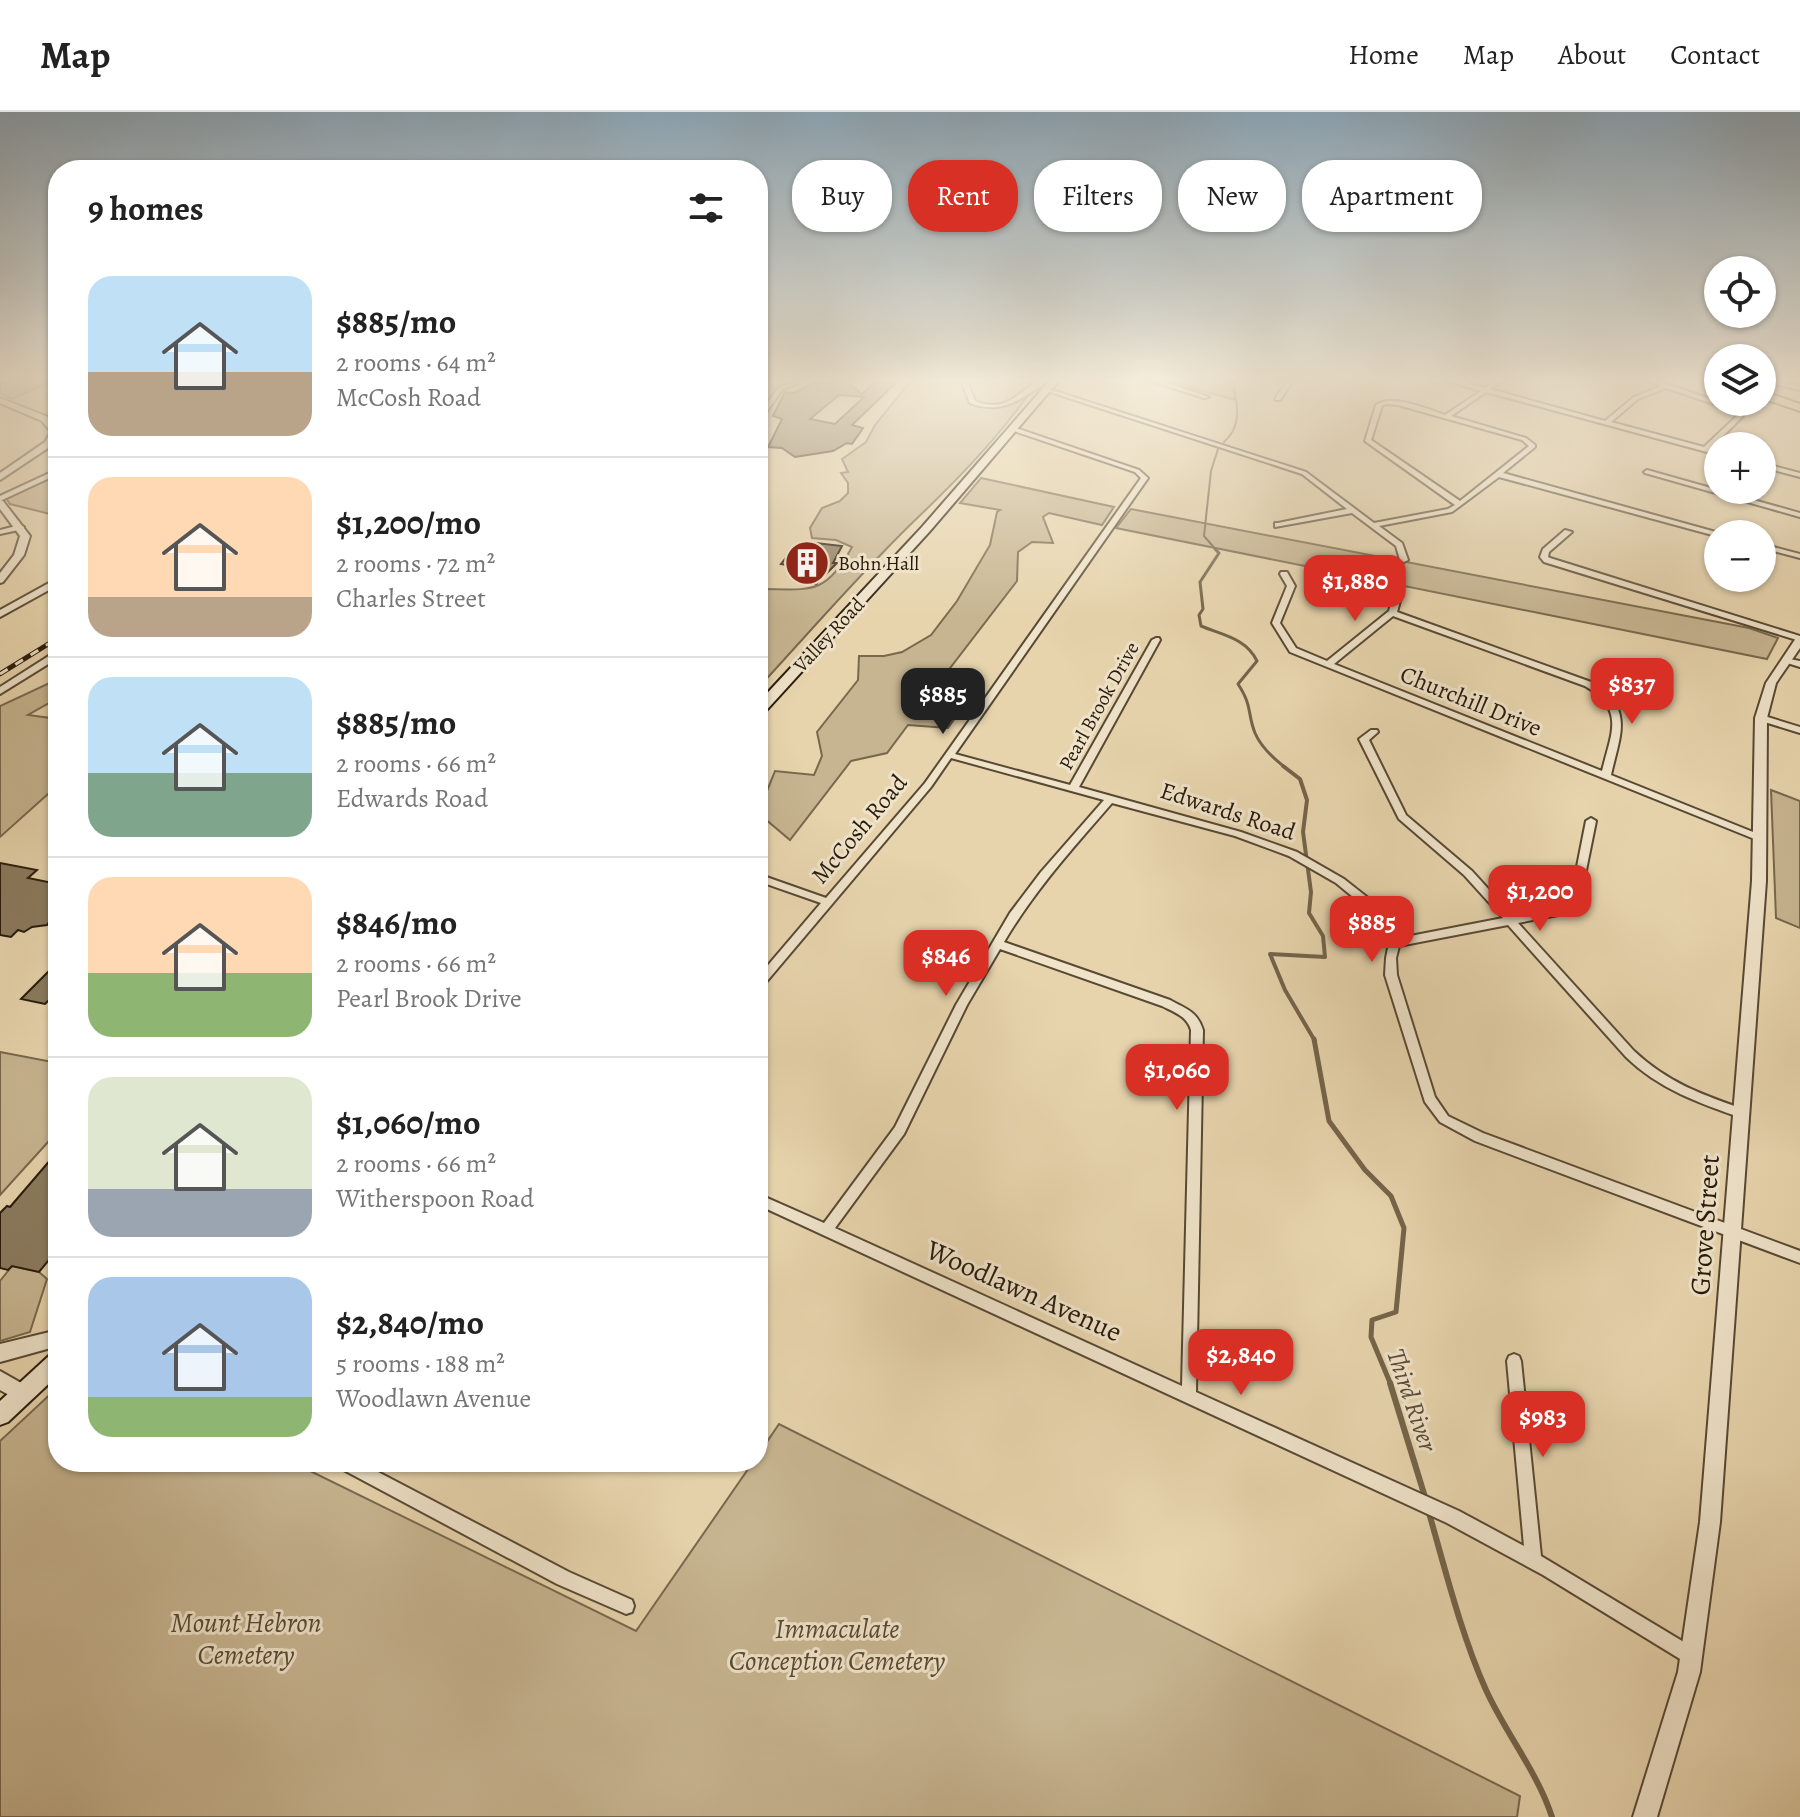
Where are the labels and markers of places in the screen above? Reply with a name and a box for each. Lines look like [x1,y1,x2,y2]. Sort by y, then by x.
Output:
building icon: Bohn Hall [783,539,831,587]
place label: Bohn Hall [838,550,919,577]
pin: $1,880 [1290,555,1420,623]
pin: $837 [1585,658,1679,726]
pin: $885 [896,668,990,736]
pin: $1,200 [1475,865,1605,933]
pin: $885 [1325,896,1419,964]
pin: $846 [899,930,993,998]
pin: $1,060 [1112,1044,1242,1112]
pin: $2,840 [1176,1329,1306,1397]
pin: $983 [1496,1391,1590,1459]

